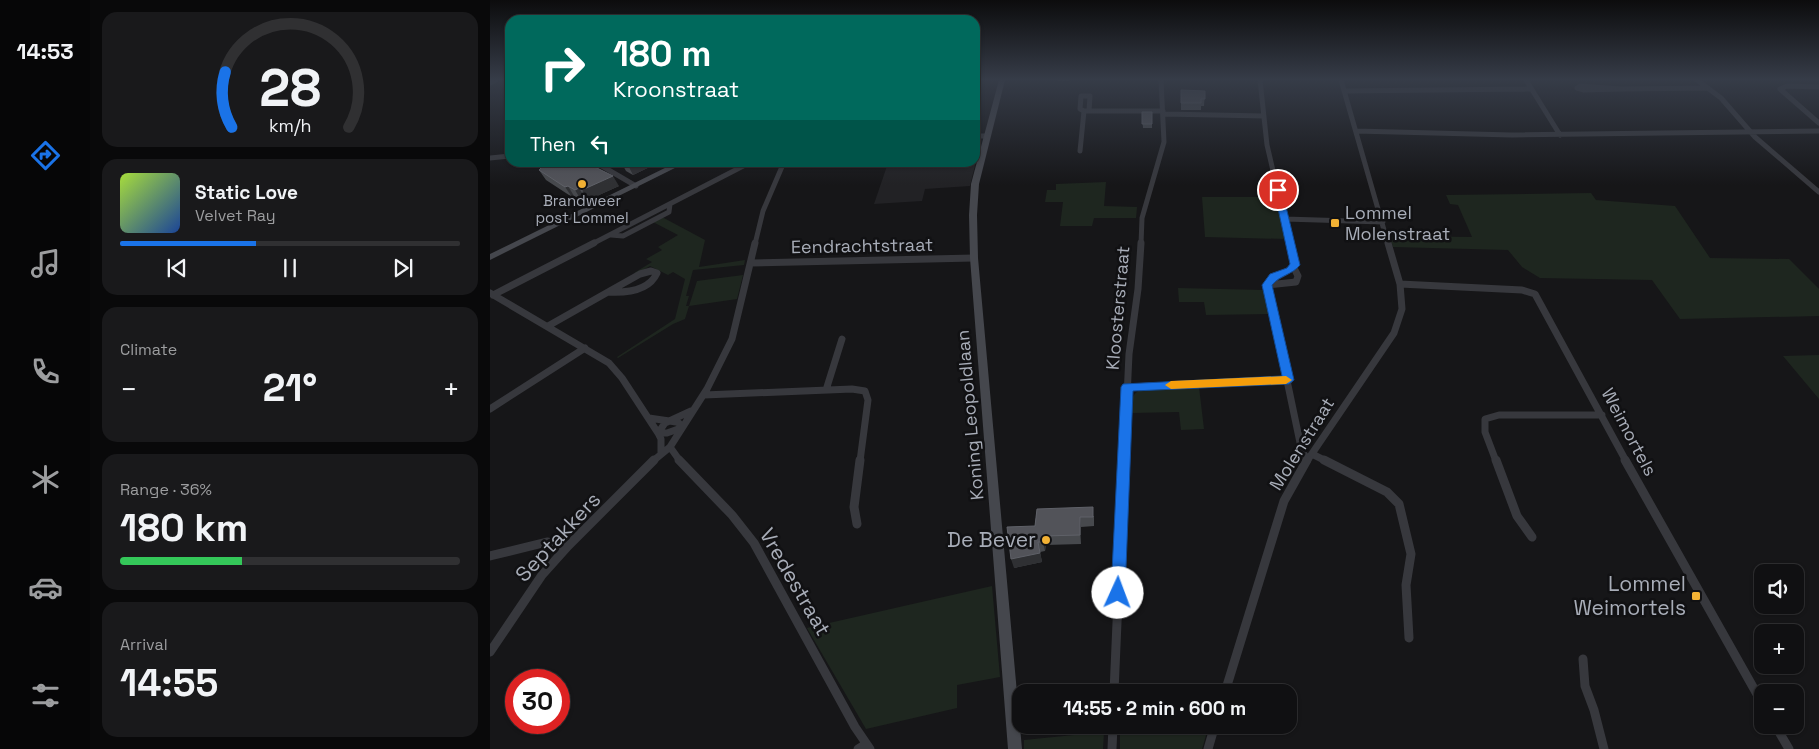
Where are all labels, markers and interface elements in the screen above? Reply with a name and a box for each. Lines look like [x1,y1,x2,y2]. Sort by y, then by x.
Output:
text: 180 m [613,32,711,76]
icon: right [530,35,595,100]
text: 14:53 [16,37,74,65]
text: 28 [259,55,321,121]
text: Kroonstraat [613,75,739,103]
text: km/h [269,114,311,137]
icon: left [586,130,614,158]
text: Then [530,132,576,157]
icon: directions [28,138,63,173]
pin [1257,169,1299,211]
icon: arrive [1264,176,1292,204]
marker: Brandweer post Lommel [576,178,588,190]
text: Static Love [195,180,298,205]
place label: Brandweer post Lommel [535,191,629,227]
place label: Lommel Molenstraat [1345,201,1450,245]
text: Velvet Ray [195,205,276,226]
marker: Lommel Molenstraat [1329,217,1341,229]
street label: Eendrachtstraat [791,233,933,258]
street label: Kloosterstraat [1101,245,1134,371]
icon: music [28,246,63,281]
icon: previous [163,254,191,282]
icon: pause [276,254,304,282]
icon: next [389,254,417,282]
street label: Koning Leopoldlaan [951,329,988,501]
text: Climate [120,339,177,360]
icon: phone [28,354,63,389]
text: 21° [263,364,317,412]
text: − [120,371,137,407]
text: + [443,371,460,407]
street label: Weimortels [1597,384,1662,480]
street label: Molenstraat [1264,393,1339,494]
icon: climate [28,462,63,497]
text: Range · 36% [120,479,212,500]
street label: Septakkers [509,486,606,587]
text: 180 km [120,504,248,552]
street label: Vredestraat [754,523,837,640]
place label: De Bever [947,526,1036,553]
marker: De Bever [1040,534,1052,546]
map controls [1754,564,1804,734]
button: sound [1754,564,1804,614]
position arrow [1091,566,1143,618]
icon: car [28,570,63,605]
place label: Lommel Weimortels [1573,570,1686,621]
marker: Lommel Weimortels [1690,590,1702,602]
button: + [1754,624,1804,674]
text: Arrival [120,634,168,655]
text: 14:55 [120,659,218,707]
speed limit sign: 30 [505,669,570,734]
icon: filters [28,678,63,713]
button: − [1754,684,1804,734]
text: 14:55 · 2 min · 600 m [1063,696,1246,721]

